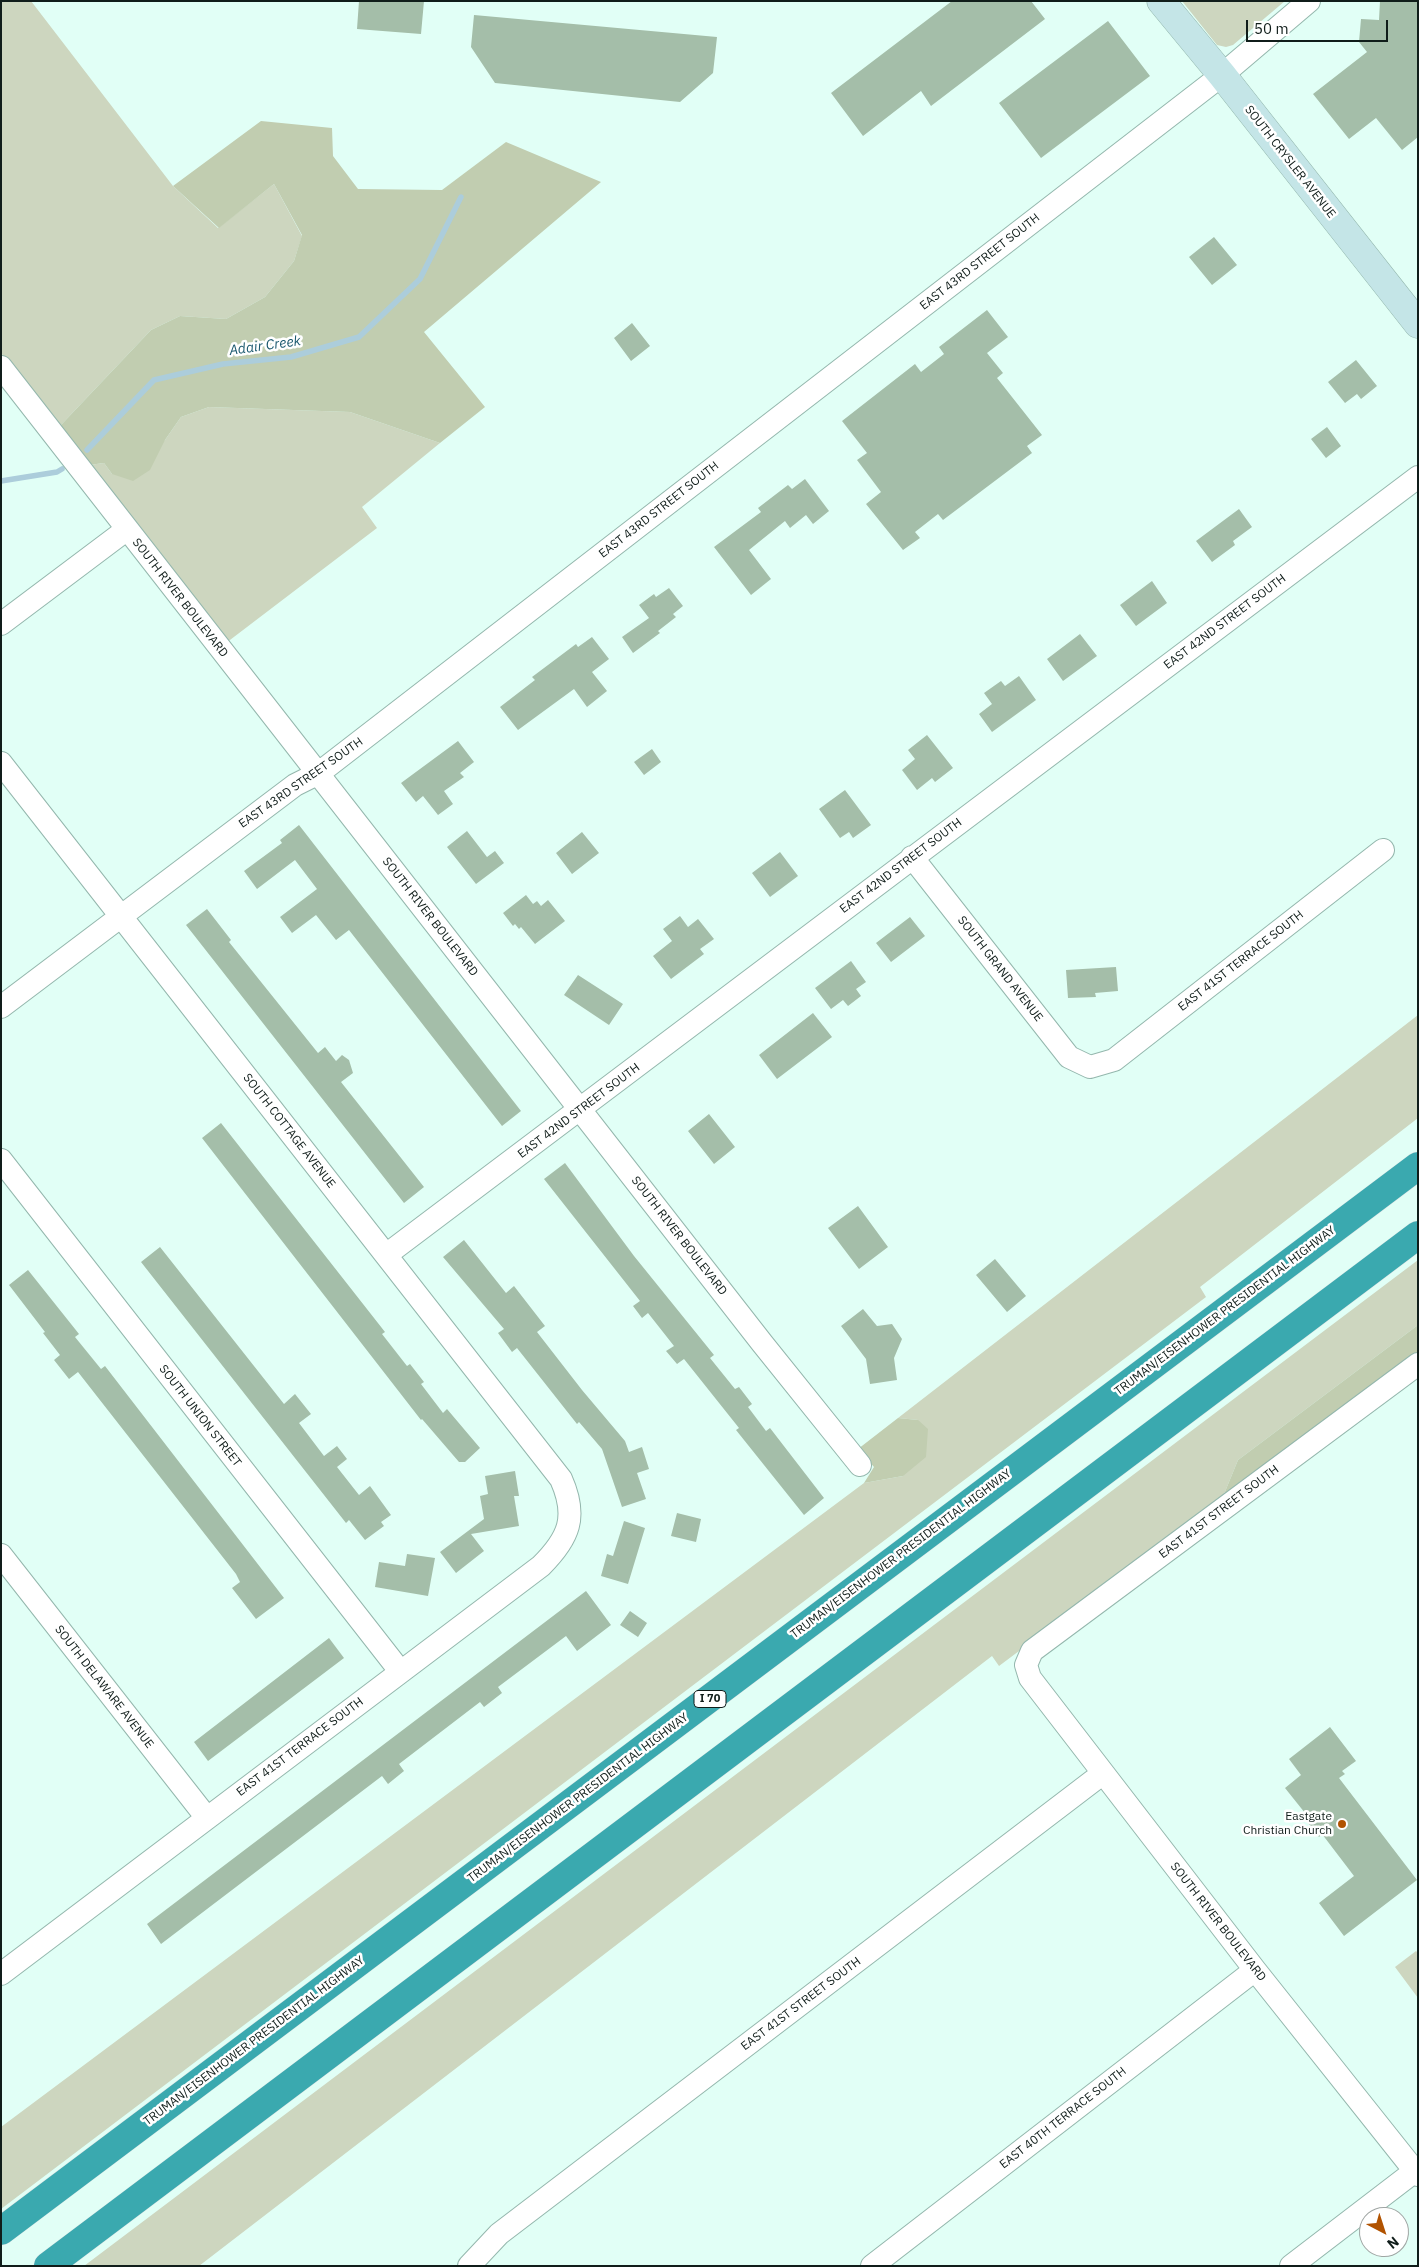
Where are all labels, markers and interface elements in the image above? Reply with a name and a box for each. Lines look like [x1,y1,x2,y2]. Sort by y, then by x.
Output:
scale bar [1249,10,1392,42]
text: 50 m [1254,19,1289,38]
street label: SOUTH CRYSLER AVENUE [1242,103,1338,221]
street label: EAST 43RD STREET SOUTH [917,211,1043,313]
water label: Adair Creek [228,333,302,359]
street label: EAST 43RD STREET SOUTH [596,459,722,561]
street label: SOUTH RIVER BOULEVARD [129,536,231,660]
street label: EAST 42ND STREET SOUTH [1161,571,1289,673]
street label: EAST 43RD STREET SOUTH [236,735,366,831]
street label: EAST 42ND STREET SOUTH [837,815,965,917]
street label: SOUTH RIVER BOULEVARD [379,855,481,979]
street label: EAST 41ST TERRACE SOUTH [1175,908,1307,1014]
street label: SOUTH GRAND AVENUE [954,913,1046,1025]
street label: EAST 42ND STREET SOUTH [515,1060,643,1162]
street label: SOUTH COTTAGE AVENUE [240,1071,338,1191]
street label: SOUTH RIVER BOULEVARD [628,1174,730,1298]
street label: TRUMAN/EISENHOWER PRESIDENTIAL HIGHWAY [1112,1223,1338,1399]
street label: SOUTH UNION STREET [156,1362,244,1470]
street label: EAST 41ST STREET SOUTH [1156,1462,1282,1562]
street label: TRUMAN/EISENHOWER PRESIDENTIAL HIGHWAY [788,1466,1014,1642]
street label: SOUTH DELAWARE AVENUE [52,1623,156,1751]
road number: I 70 [694,1690,726,1708]
street label: EAST 41ST TERRACE SOUTH [234,1695,366,1799]
street label: TRUMAN/EISENHOWER PRESIDENTIAL HIGHWAY [465,1710,691,1886]
place label: Eastgate Christian Church [1243,1810,1332,1838]
marker: Eastgate Christian Church [1336,1818,1348,1830]
street label: SOUTH RIVER BOULEVARD [1167,1860,1269,1984]
street label: TRUMAN/EISENHOWER PRESIDENTIAL HIGHWAY [141,1953,367,2129]
street label: EAST 41ST STREET SOUTH [738,1954,864,2054]
street label: EAST 40TH TERRACE SOUTH [997,2064,1129,2172]
north arrow [1359,2207,1409,2257]
text: N [1383,2233,1403,2253]

